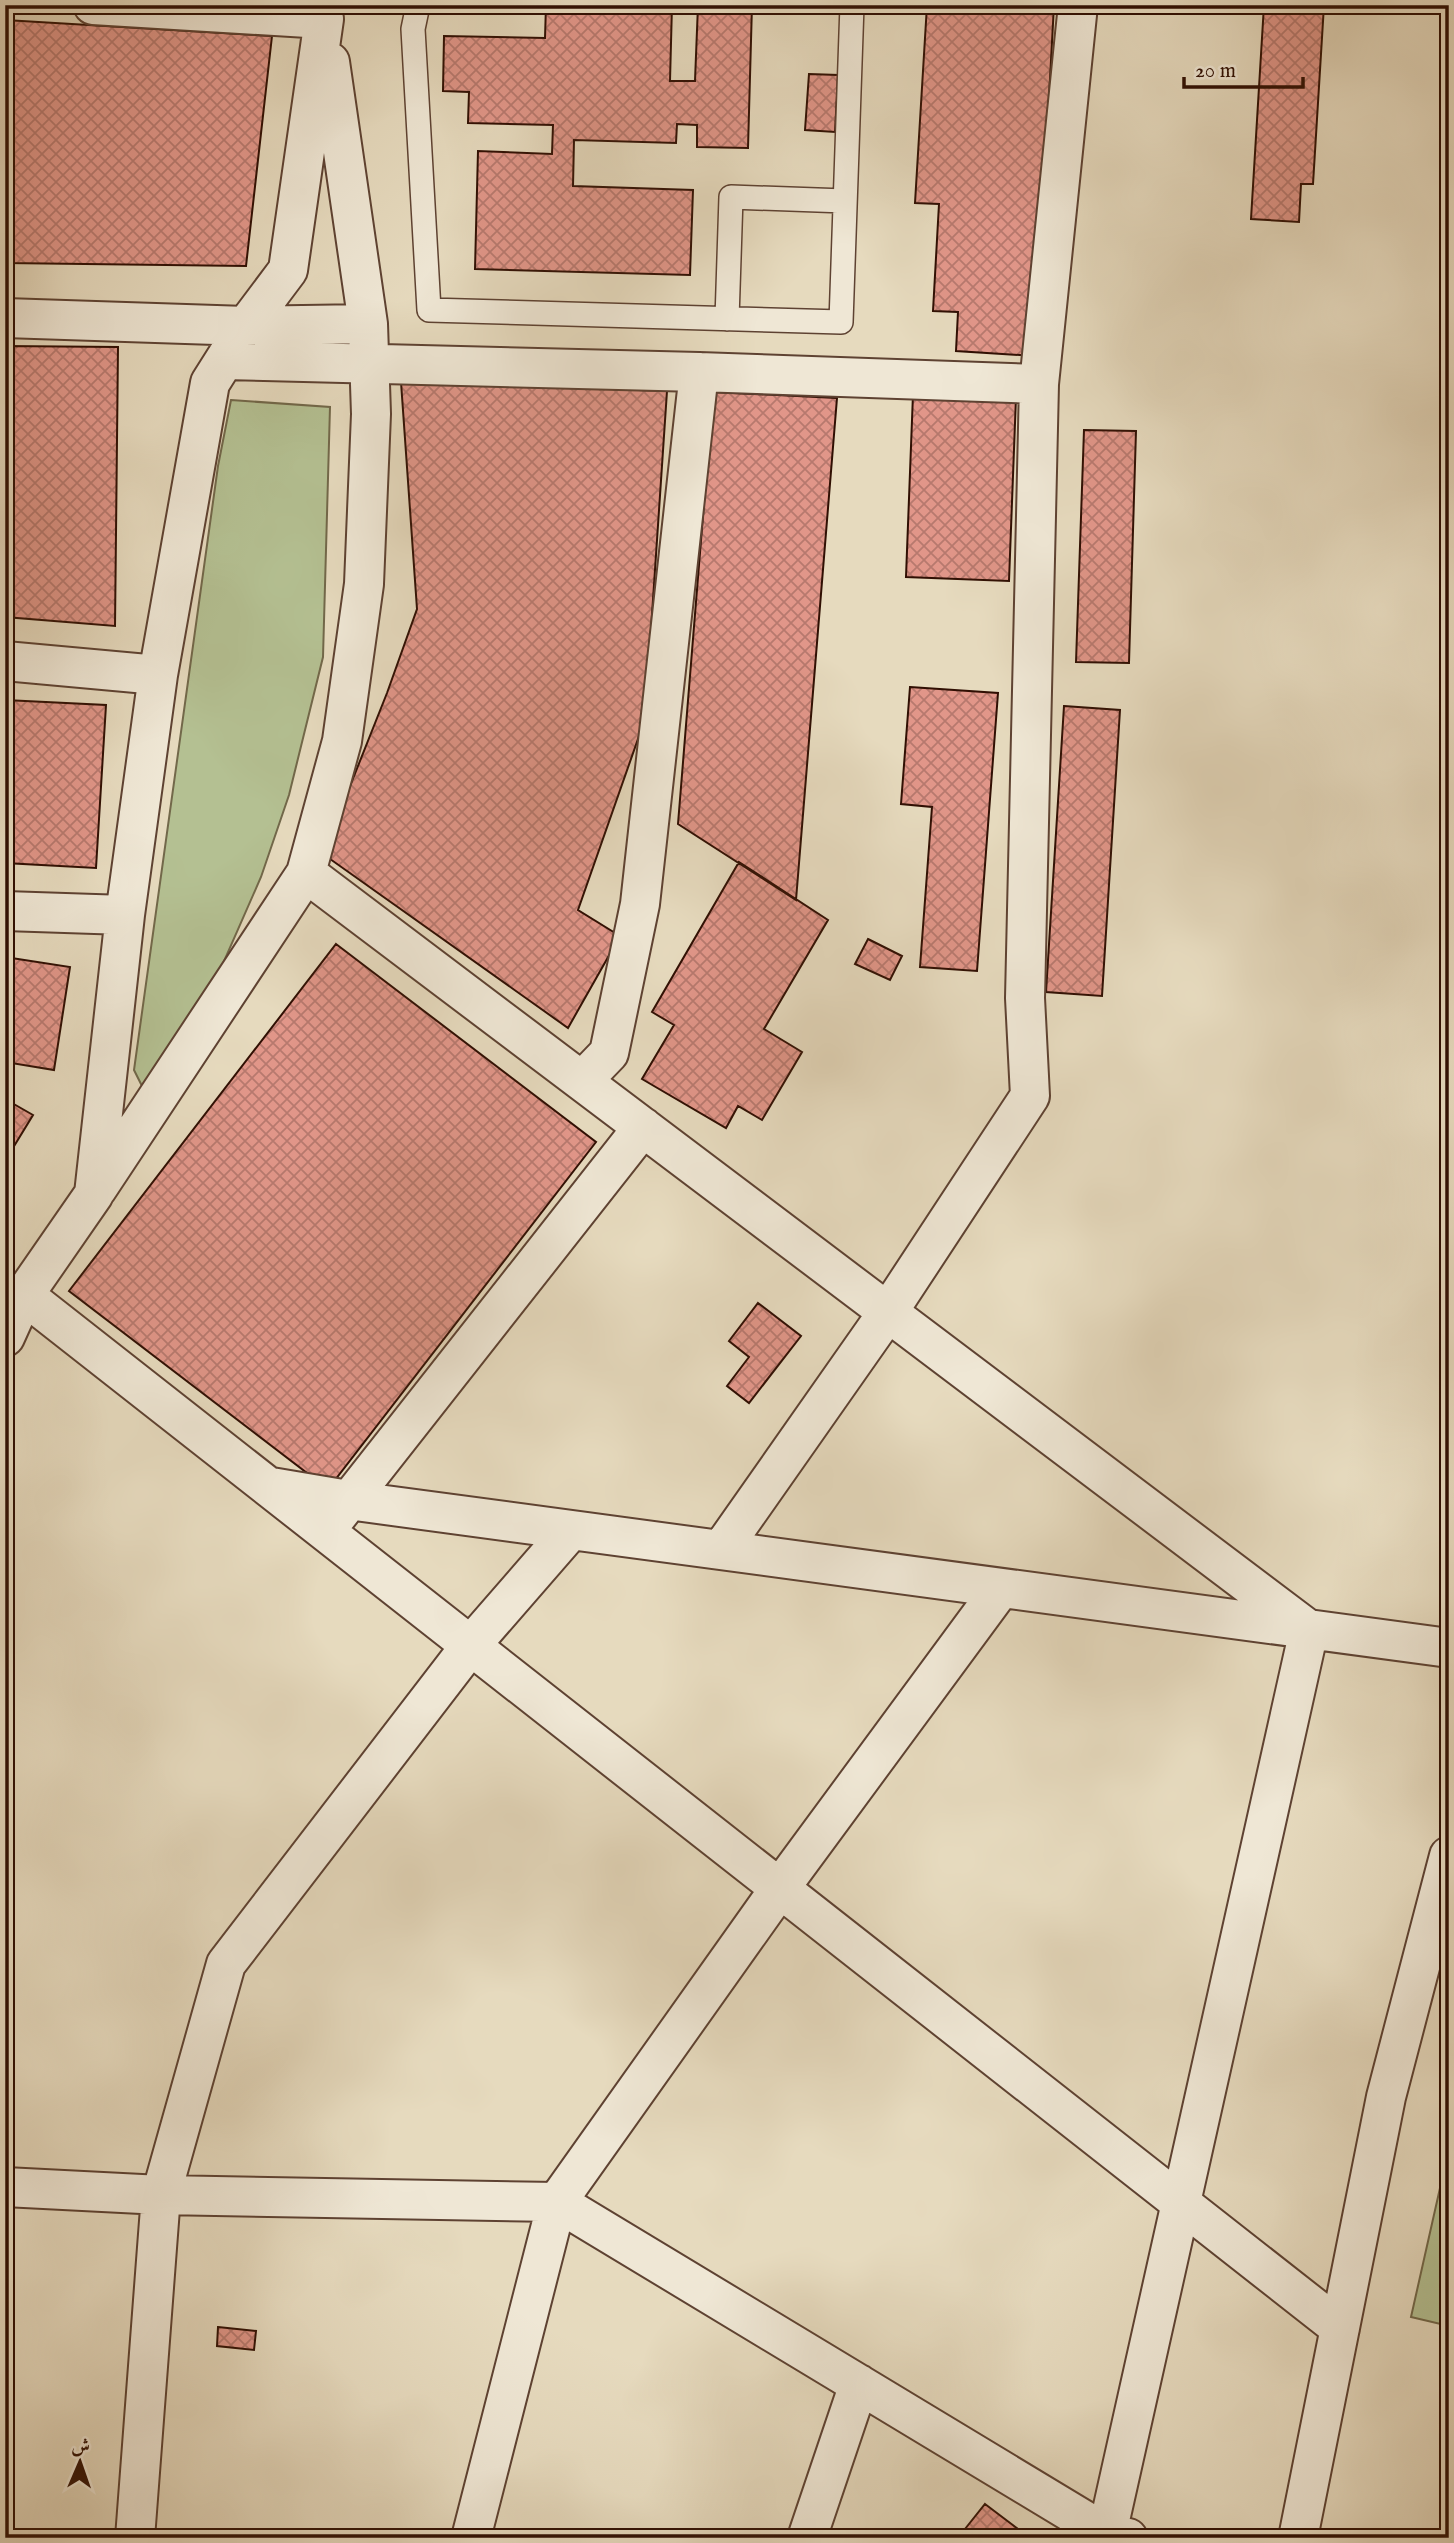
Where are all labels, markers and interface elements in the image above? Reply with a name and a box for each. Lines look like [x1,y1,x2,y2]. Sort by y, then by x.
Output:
scale bar [1184,46,1304,90]
text: 20 m [1195,58,1236,85]
north arrow [46,2428,116,2498]
text: ش [71,2435,90,2459]

